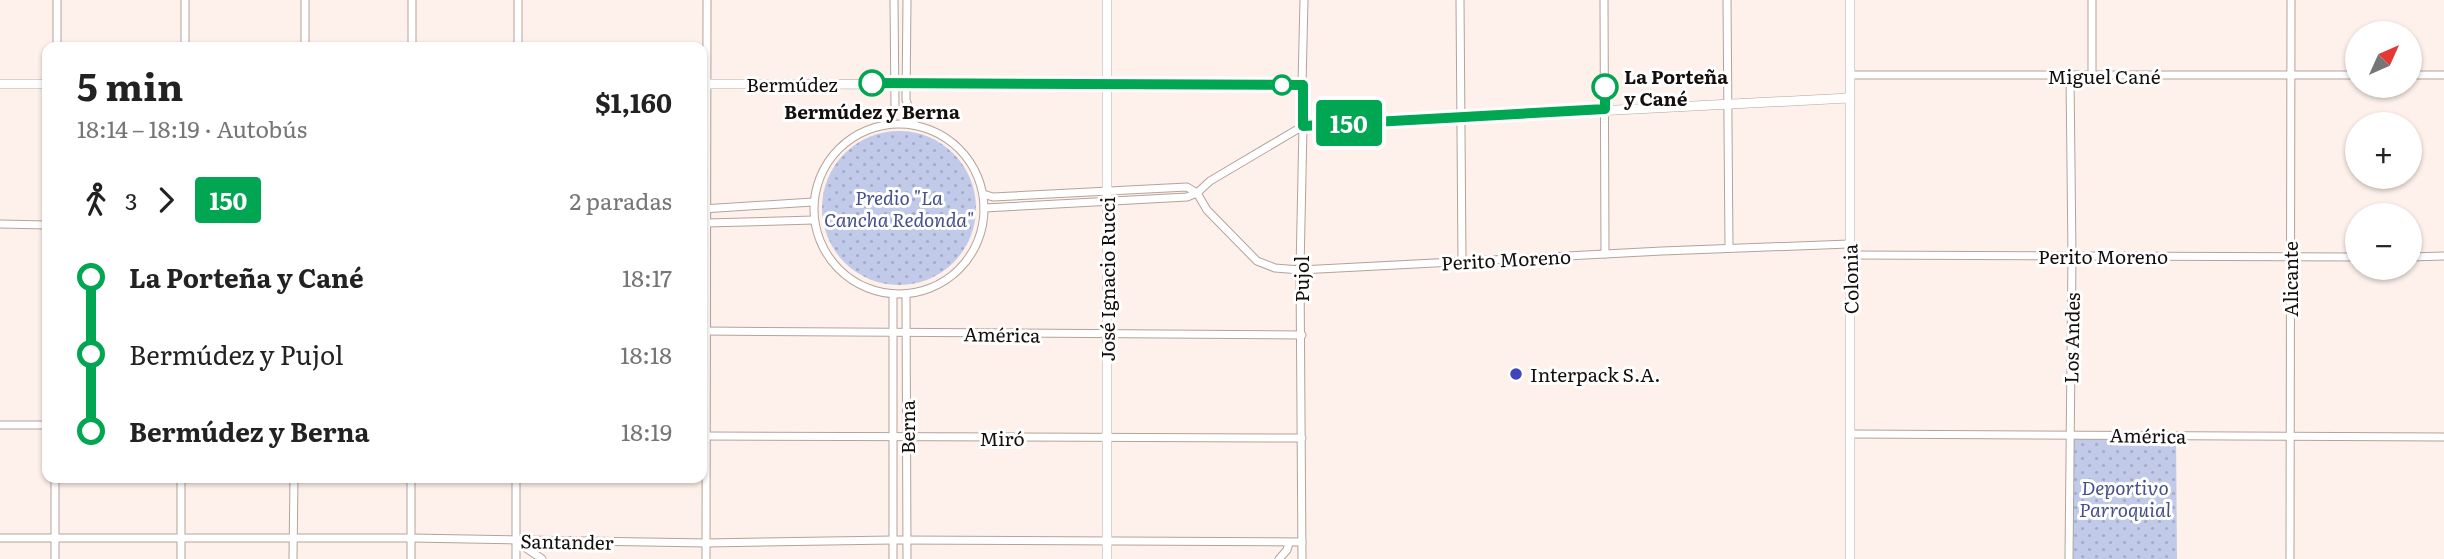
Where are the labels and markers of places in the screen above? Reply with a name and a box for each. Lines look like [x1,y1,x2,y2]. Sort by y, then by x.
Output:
place label: La Porteña y Cané [1624,62,1728,112]
marker: Bermúdez y Berna [859,70,885,96]
marker: La Porteña y Cané [1592,74,1618,100]
unlabelled marker [1272,75,1292,95]
place label: Bermúdez y Berna [784,97,960,125]
place label: Interpack S.A. [1530,360,1661,388]
marker: Interpack S.A. [1508,366,1524,382]

